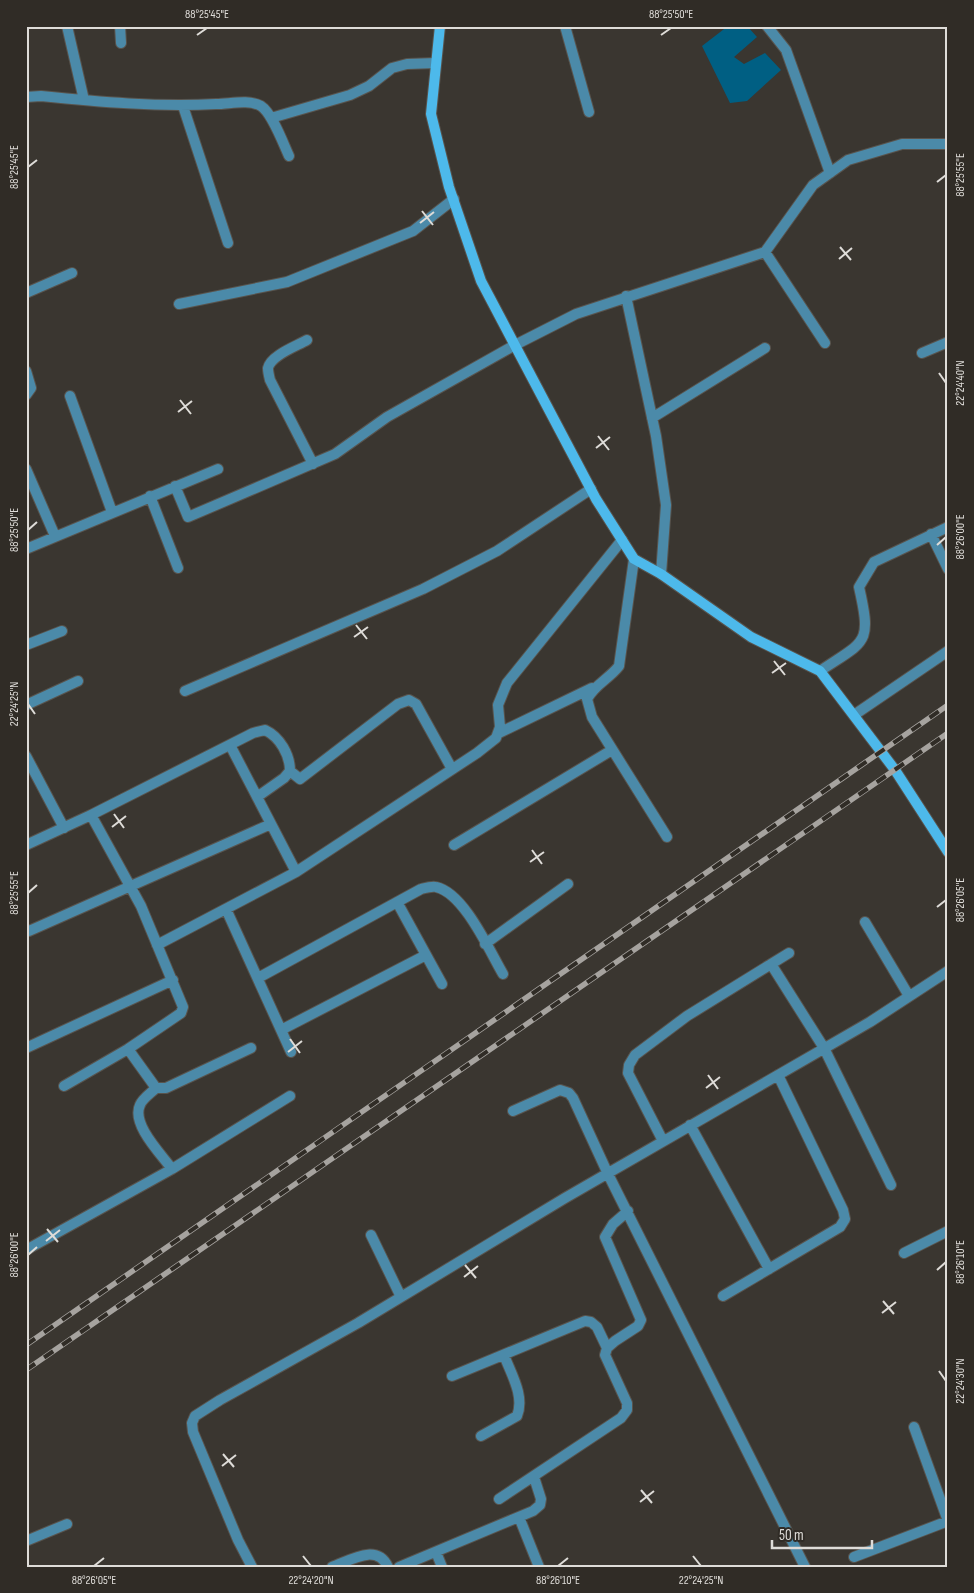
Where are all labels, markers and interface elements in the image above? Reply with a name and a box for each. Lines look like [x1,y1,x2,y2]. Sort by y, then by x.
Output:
text: 88°25'45"E [185,7,229,22]
text: 88°25'50"E [649,7,693,22]
text: 88°25'45"E [7,145,22,189]
text: 88°25'55"E [953,153,968,197]
text: 22°24'40"N [953,360,968,406]
text: 88°25'50"E [7,508,22,552]
text: 88°26'00"E [953,514,968,560]
text: 22°24'25"N [7,682,22,726]
text: 88°25'55"E [7,871,22,915]
text: 88°26'05"E [953,878,968,922]
text: 88°26'00"E [7,1232,22,1278]
text: 88°26'10"E [953,1240,968,1284]
text: 22°24'30"N [953,1358,968,1404]
scale bar [772,1518,872,1550]
text: 50 m [779,1526,804,1545]
text: 88°26'05"E [72,1573,116,1588]
text: 22°24'20"N [288,1573,334,1588]
text: 88°26'10"E [536,1573,580,1588]
text: 22°24'25"N [679,1573,723,1588]

